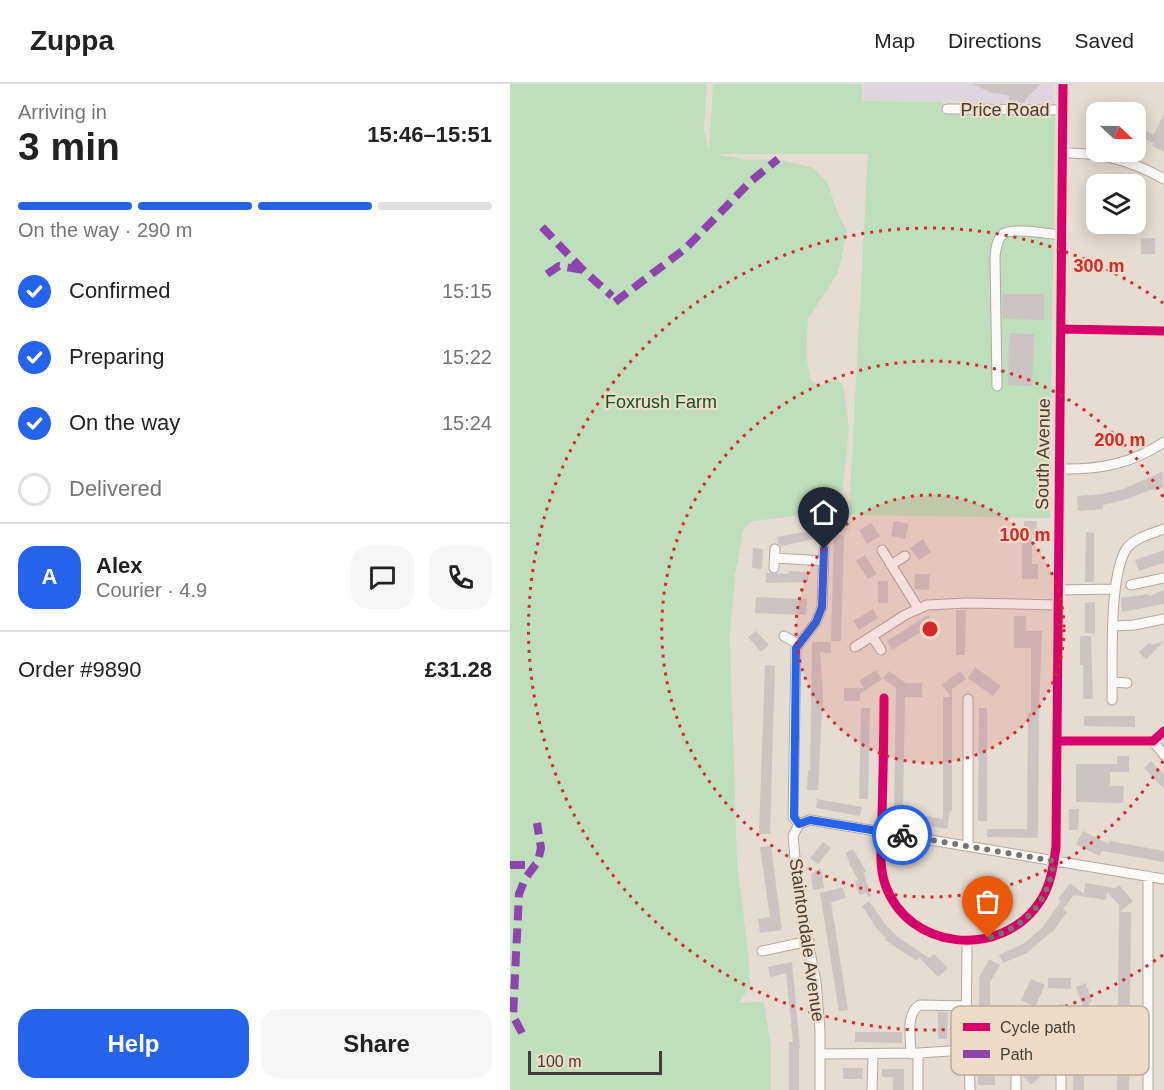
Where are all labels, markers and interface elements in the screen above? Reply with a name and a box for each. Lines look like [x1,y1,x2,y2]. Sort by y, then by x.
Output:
text: Zuppa [30,25,114,56]
text: Map [874,29,915,52]
text: Directions [948,29,1041,52]
text: Saved [1074,29,1134,52]
street label: Price Road [960,100,1050,120]
text: Arriving in [18,101,107,123]
north arrow [1086,102,1146,162]
map controls [1086,102,1146,234]
text: 15:46–15:51 [367,122,492,147]
text: 3 min [18,125,120,168]
button: layers [1086,174,1146,234]
text: On the way · 290 m [18,219,193,241]
text: 300 m [1073,256,1125,276]
icon: check [18,275,51,308]
text: Confirmed [69,278,170,303]
text: 15:15 [442,280,492,302]
icon: check [18,341,51,374]
text: Preparing [69,344,164,369]
text: 15:22 [442,346,492,368]
park label: Foxrush Farm [605,392,717,412]
street label: South Avenue [1032,398,1054,510]
icon: check [18,407,51,440]
text: On the way [69,410,180,435]
text: 15:24 [442,412,492,434]
text: 200 m [1094,430,1146,450]
text: Delivered [69,476,162,501]
pin [798,487,849,549]
icon: home [807,496,840,529]
text: 100 m [999,525,1051,545]
button: chat [351,546,414,609]
button: phone [429,546,492,609]
text: Alex [96,553,142,578]
text: A [42,564,57,589]
text: Courier · 4.9 [96,579,207,601]
centre of rings [920,619,940,639]
text: Order #9890 [18,657,142,682]
text: £31.28 [425,657,492,682]
courier [872,805,932,865]
icon: bike [886,819,919,852]
street label: Staintondale Avenue [786,857,828,1023]
pin [962,876,1013,938]
icon: bag [971,885,1004,918]
legend [951,1006,1149,1075]
button: Help [18,1009,249,1078]
button: Share [261,1009,492,1078]
text: Cycle path [1000,1019,1076,1036]
text: Path [1000,1046,1033,1063]
scale bar [528,1048,662,1076]
text: 100 m [537,1053,581,1070]

